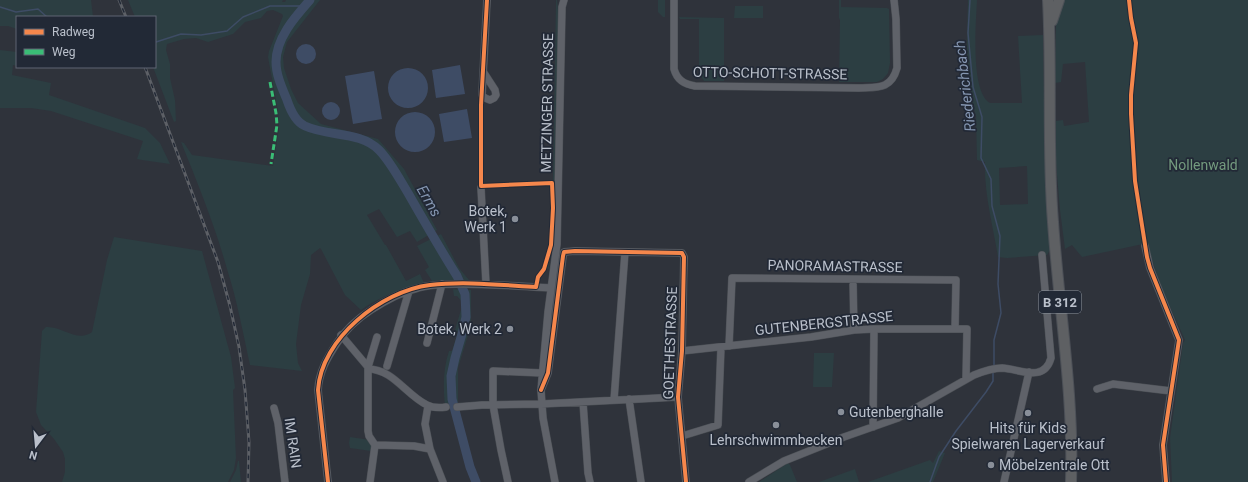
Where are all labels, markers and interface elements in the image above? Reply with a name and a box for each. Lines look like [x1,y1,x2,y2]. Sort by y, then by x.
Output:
legend [16,16,156,68]
text: Radweg [52,25,95,39]
street label: METZINGER STRASSE [538,33,556,173]
water label: Riederichbach [950,39,980,133]
text: Weg [52,45,76,59]
street label: OTTO-SCHOTT-STRASSE [693,64,847,82]
park label: Nollenwald [1168,157,1238,173]
water label: Erms [413,182,445,220]
place label: Botek, Werk 1 [464,203,507,235]
marker: Botek, Werk 1 [510,214,520,224]
street label: PANORAMASTRASSE [767,257,903,275]
street label: GOETHESTRASSE [660,286,680,400]
road number: B 312 [1039,291,1081,313]
street label: GUTENBERGSTRASSE [754,308,894,338]
place label: Botek, Werk 2 [417,321,502,337]
marker: Botek, Werk 2 [505,324,515,334]
place label: Gutenberghalle [849,404,943,420]
marker: Gutenberghalle [836,407,846,417]
marker: Hits für Kids Spielwaren Lagerverkauf [1023,408,1033,418]
street label: IM RAIN [282,417,304,469]
marker: Lehrschwimmbecken [771,420,781,430]
place label: Hits für Kids Spielwaren Lagerverkauf [951,420,1105,452]
north arrow [16,426,56,466]
place label: Lehrschwimmbecken [710,432,842,448]
text: N [28,448,39,462]
place label: Möbelzentrale Ott [999,457,1110,473]
marker: Möbelzentrale Ott [986,460,996,470]

